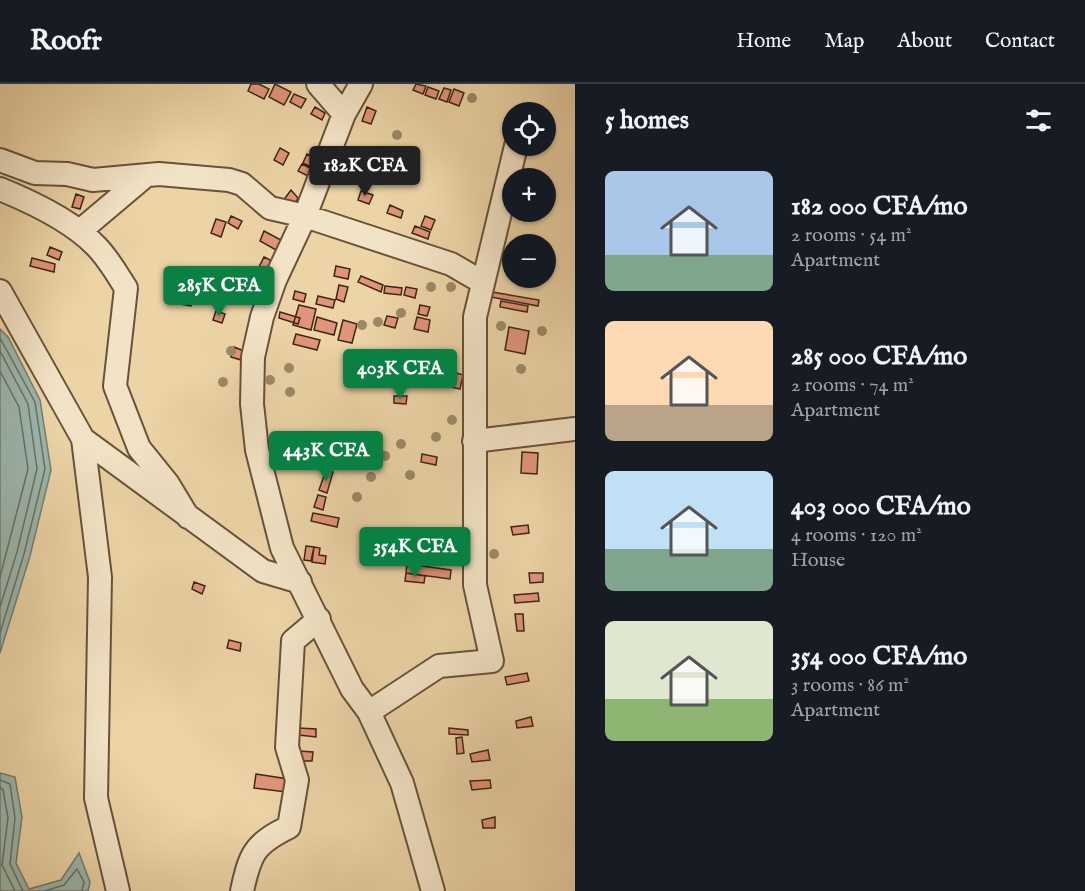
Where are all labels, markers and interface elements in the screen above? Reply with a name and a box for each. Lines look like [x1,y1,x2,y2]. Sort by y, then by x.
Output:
text: Roofr [30,24,102,59]
text: Home [736,28,791,55]
text: Map [824,28,864,55]
text: About [897,28,952,55]
text: Contact [985,28,1055,55]
map controls [502,102,556,288]
button: locate [502,102,556,156]
text: 5 homes [605,104,689,137]
icon: filters [1022,104,1055,137]
pin: 182K CFA [303,146,427,197]
text: 182K CFA [323,153,407,178]
button: + [502,168,556,222]
text: 182 000 CFA/mo [791,190,968,223]
icon: home [653,195,725,267]
text: 2 rooms · 54 m² [791,223,912,248]
button: − [502,234,556,288]
text: Apartment [791,248,880,273]
pin: 285K CFA [157,266,281,317]
text: 285K CFA [177,273,261,298]
text: 285 000 CFA/mo [791,340,967,373]
icon: home [653,345,725,417]
pin: 403K CFA [338,349,462,400]
text: 403K CFA [357,356,443,381]
text: 2 rooms · 74 m² [791,373,914,398]
text: Apartment [791,398,880,423]
pin: 443K CFA [264,431,388,482]
text: 443K CFA [283,438,369,463]
text: 403 000 CFA/mo [791,490,971,523]
icon: home [653,495,725,567]
text: 4 rooms · 120 m² [791,523,922,548]
pin: 354K CFA [353,527,477,578]
text: 354K CFA [373,534,457,559]
text: House [791,548,845,573]
text: 354 000 CFA/mo [791,640,967,673]
icon: home [653,645,725,717]
text: 3 rooms · 86 m² [791,673,909,698]
text: Apartment [791,698,880,723]

